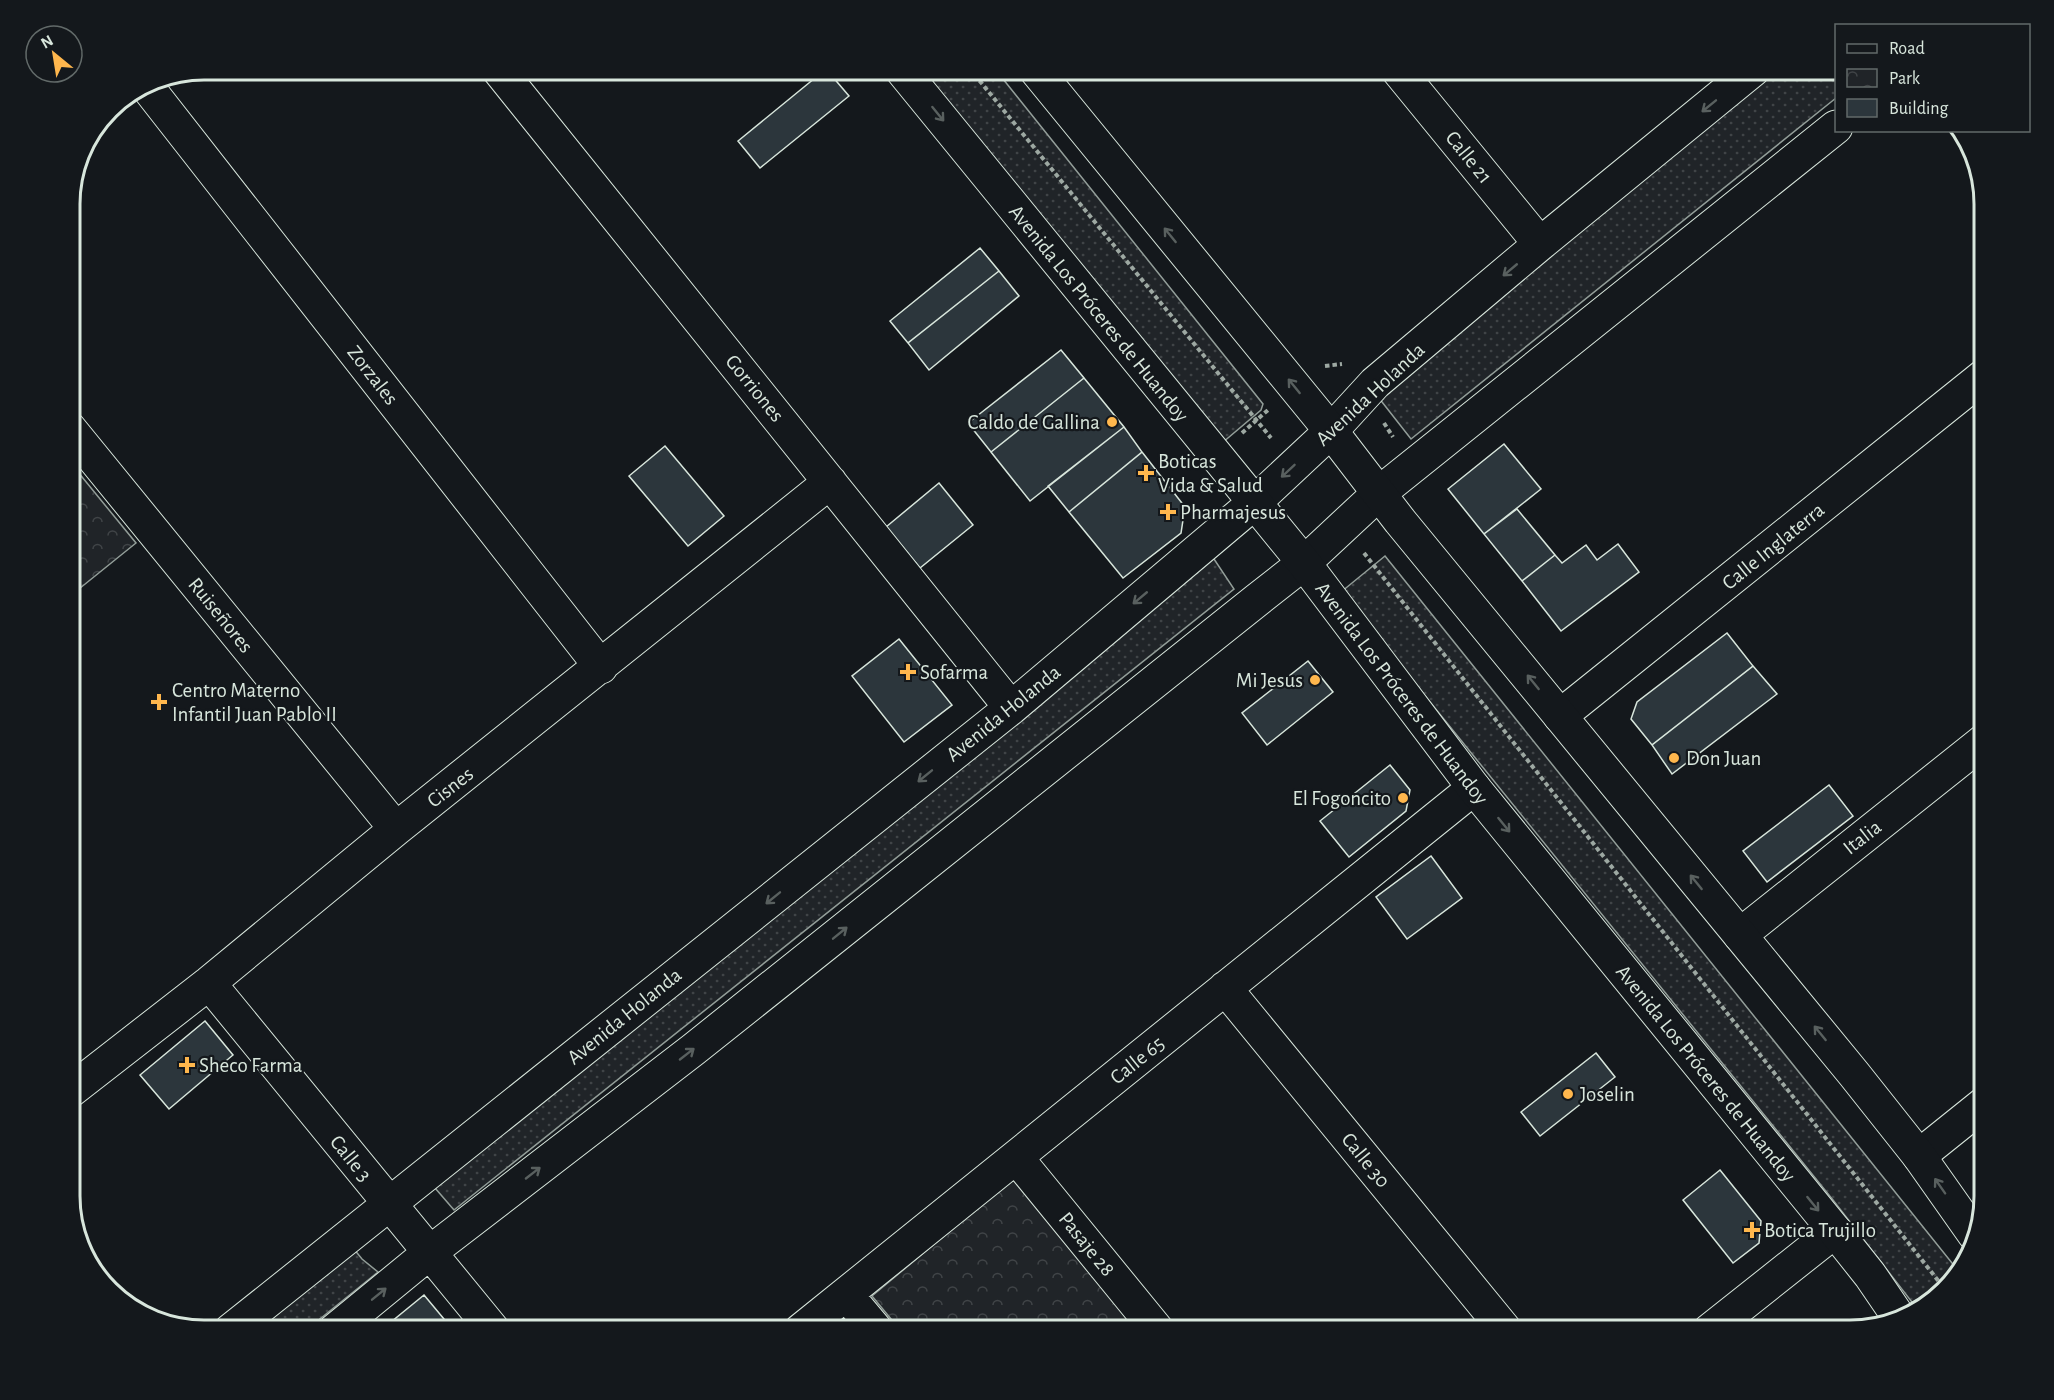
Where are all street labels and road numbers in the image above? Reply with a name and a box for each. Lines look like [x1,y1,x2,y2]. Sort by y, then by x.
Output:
street label: Calle 21 [1441,127,1496,188]
street label: Avenida Los Próceres de Huandoy [1005,201,1192,426]
street label: Avenida Holanda [1312,339,1429,450]
street label: Zorzales [343,342,402,409]
street label: Gorriones [721,351,788,426]
street label: Calle Inglaterra [1718,499,1829,594]
street label: Ruiseñores [184,574,257,657]
street label: Avenida Los Próceres de Huandoy [1311,578,1492,808]
street label: Avenida Holanda [942,661,1065,766]
street label: Cisnes [423,763,477,812]
street label: Italia [1839,816,1885,859]
street label: Avenida Los Próceres de Huandoy [1612,961,1799,1186]
street label: Avenida Holanda [563,964,686,1069]
street label: Calle 65 [1106,1032,1168,1088]
street label: Calle 30 [1337,1129,1394,1192]
street label: Calle 3 [326,1131,375,1185]
street label: Pasaje 28 [1055,1208,1119,1280]

